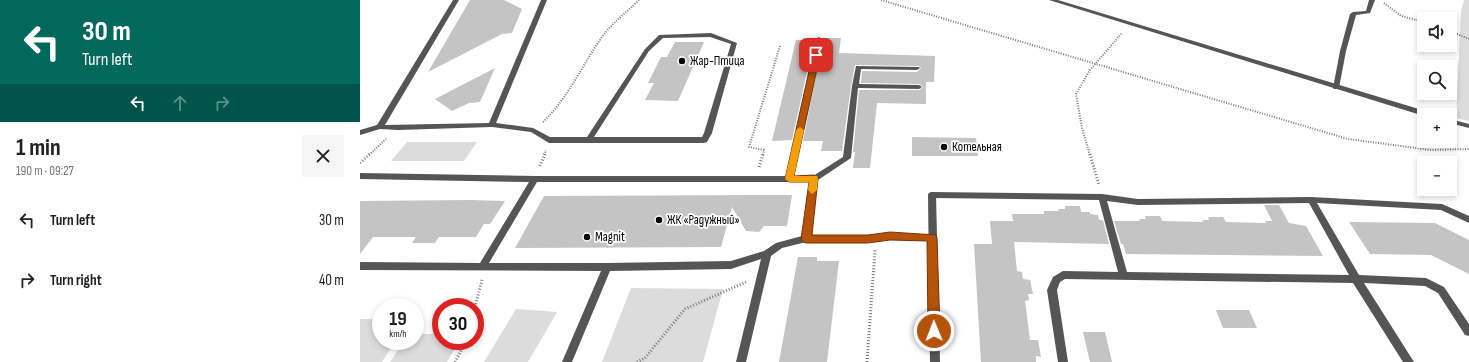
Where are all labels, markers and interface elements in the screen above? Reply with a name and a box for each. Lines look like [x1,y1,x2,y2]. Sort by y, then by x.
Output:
map controls [1417,12,1457,196]
button: sound [1417,12,1457,52]
text: 30 m [82,15,131,48]
icon: left [16,16,68,68]
pin [799,38,833,72]
icon: arrive [805,44,827,66]
text: Turn left [82,49,133,70]
place label: Жар-Птица [690,53,745,69]
marker: Жар-Птица [677,56,687,66]
button: search [1417,60,1457,100]
icon: left [127,92,149,114]
icon: ahead [169,92,191,114]
icon: right [211,92,233,114]
button: + [1417,108,1457,148]
text: 1 min [16,133,61,162]
button: close [302,135,344,177]
place label: Котельная [952,139,1002,155]
marker: Котельная [939,142,949,152]
button: − [1417,156,1457,196]
text: 190 m · 09:27 [16,163,74,179]
icon: left [16,209,38,231]
text: Turn left [50,211,95,230]
text: 30 m [319,211,344,230]
place label: ЖК «Радужный» [667,212,740,228]
marker: ЖК «Радужный» [654,215,664,225]
place label: Magnit [595,229,625,245]
marker: Magnit [582,232,592,242]
icon: right [16,269,38,291]
text: Turn right [50,271,102,290]
text: 40 m [319,271,344,290]
speed limit sign: 30 [432,298,484,350]
text: 19 [389,307,407,331]
position arrow [913,310,955,352]
text: km/h [389,328,407,340]

